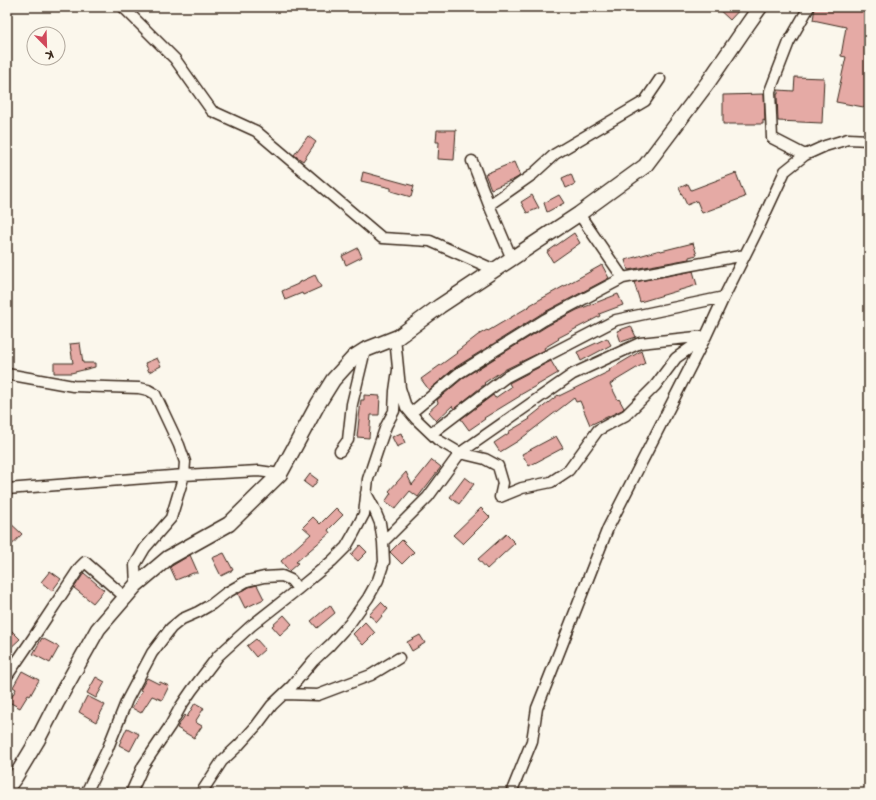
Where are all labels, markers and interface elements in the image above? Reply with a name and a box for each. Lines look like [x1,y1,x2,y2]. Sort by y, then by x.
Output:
north arrow [26,26,66,66]
text: K [43,46,56,63]

